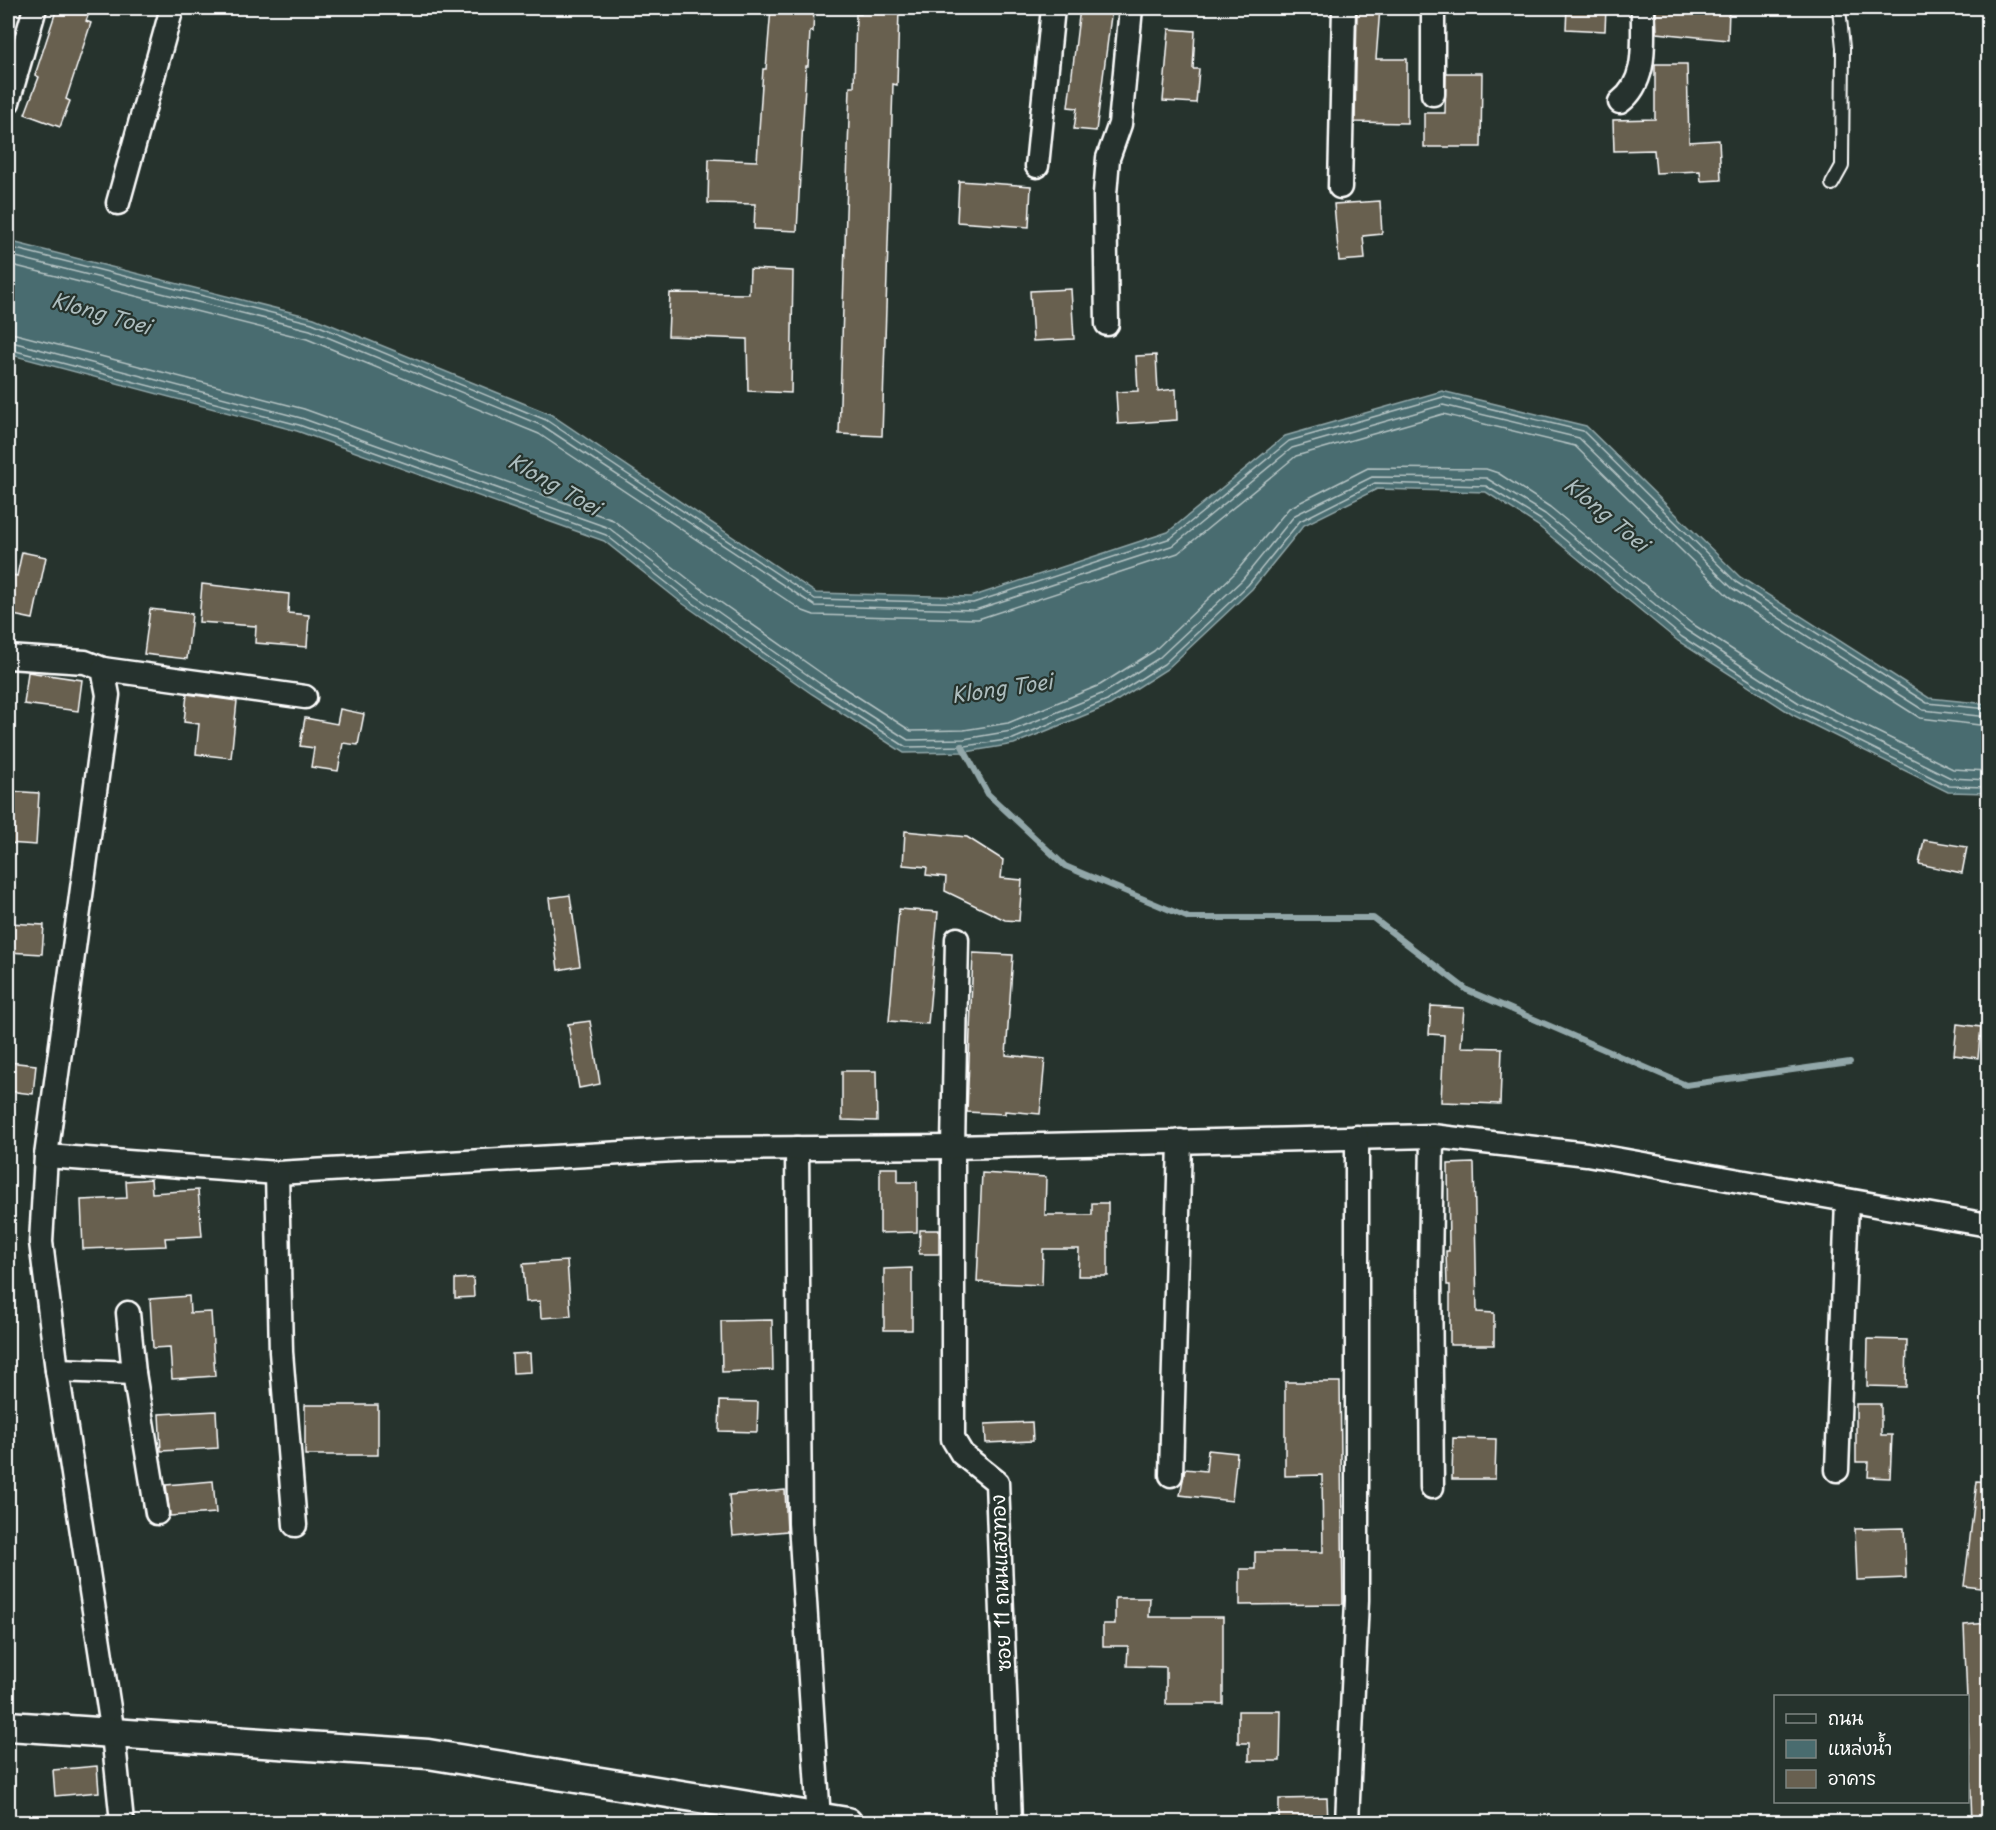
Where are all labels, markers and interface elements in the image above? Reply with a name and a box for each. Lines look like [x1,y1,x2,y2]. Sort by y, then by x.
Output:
water label: Klong Toei [48,283,158,342]
water label: Klong Toei [503,444,610,524]
water label: Klong Toei [1558,469,1659,560]
water label: Klong Toei [949,664,1057,710]
street label: ซอย 11 ถนนแสงทอง [982,1494,1018,1672]
legend [1774,1695,1969,1803]
text: ถนน [1828,1704,1863,1731]
text: แหล่งน้ำ [1828,1732,1892,1761]
text: อาคาร [1828,1764,1876,1791]

